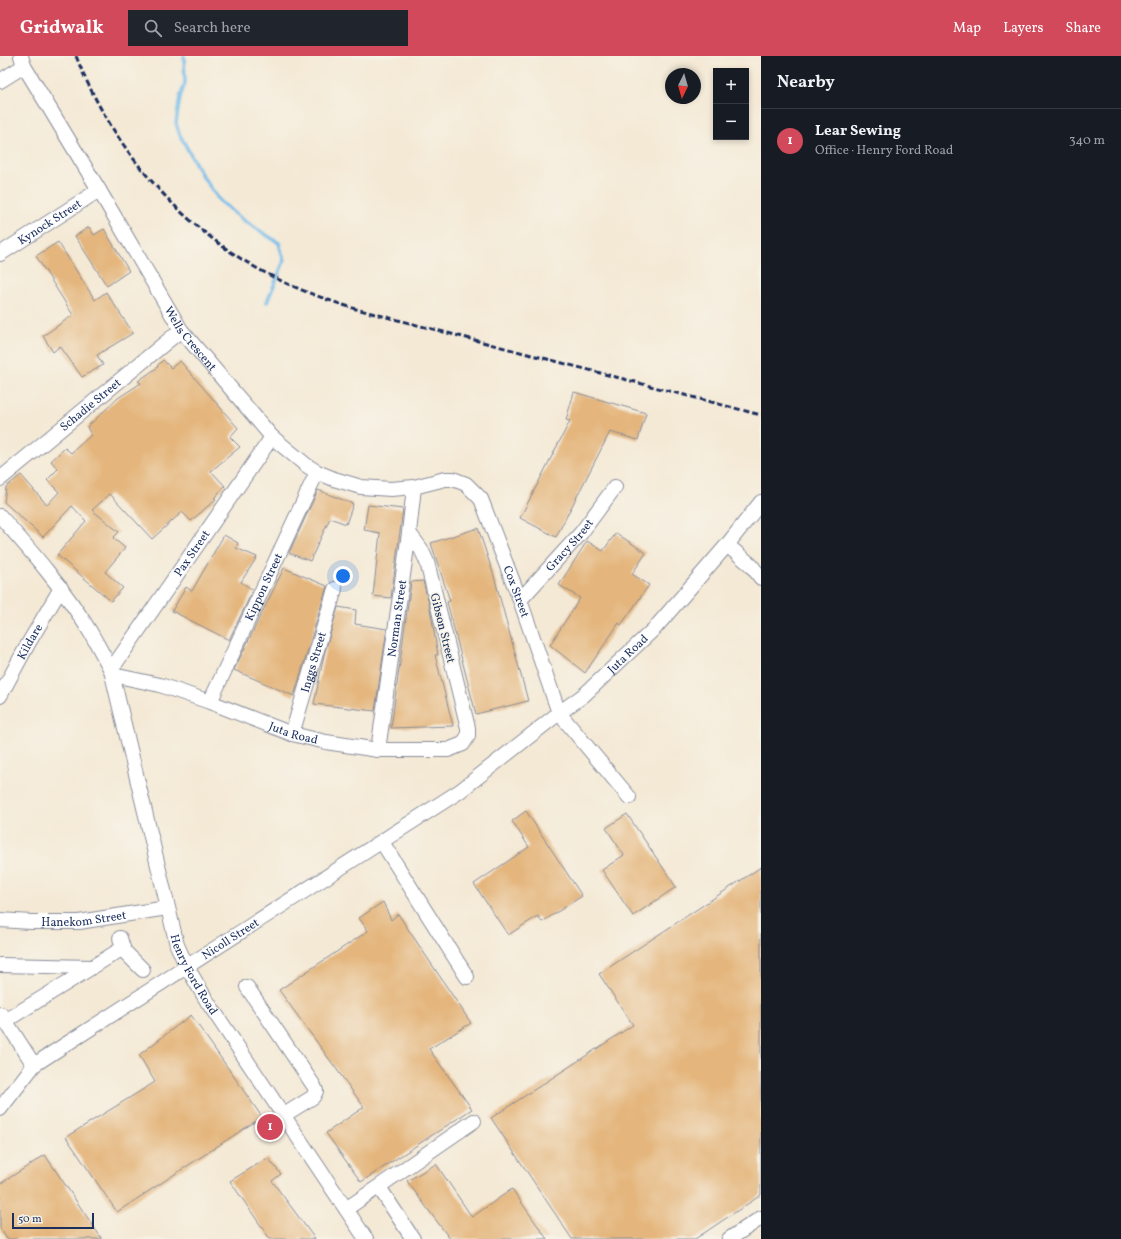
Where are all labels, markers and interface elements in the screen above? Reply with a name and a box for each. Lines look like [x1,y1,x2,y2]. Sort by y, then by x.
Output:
search box [128,10,408,46]
text: Gridwalk [20,15,104,41]
icon: search [142,17,164,39]
text: Search here [174,18,251,39]
text: Map [953,19,981,38]
text: Layers [1003,19,1043,38]
text: Share [1065,19,1101,38]
north arrow [665,68,701,104]
map controls [713,68,749,140]
button: + [713,68,749,104]
text: Nearby [777,71,835,94]
button: − [713,104,749,140]
text: Lear Sewing [815,121,901,142]
text: 1 [787,132,793,150]
text: 340 m [1069,132,1105,150]
text: Office · Henry Ford Road [815,142,953,160]
street label: Kynock Street [15,196,85,249]
street label: Wells Crescent [160,304,220,375]
street label: Schadie Street [57,375,125,435]
street label: Gracy Street [543,516,598,575]
street label: Pax Street [171,527,214,580]
street label: Kippon Street [242,551,287,624]
street label: Cox Street [499,564,532,620]
your location [333,566,353,586]
street label: Norman Street [384,579,411,658]
street label: Gibson Street [426,592,458,665]
street label: Kildare [14,621,47,663]
street label: Inggs Street [298,630,331,695]
street label: Juta Road [605,631,652,678]
street label: Juta Road [266,719,319,749]
street label: Hanekom Street [41,908,127,931]
street label: Nicoll Street [199,915,263,964]
street label: Henry Ford Road [166,933,221,1018]
pin: 1 [257,1112,283,1142]
scale bar [12,1211,94,1230]
text: 50 m [18,1212,42,1227]

